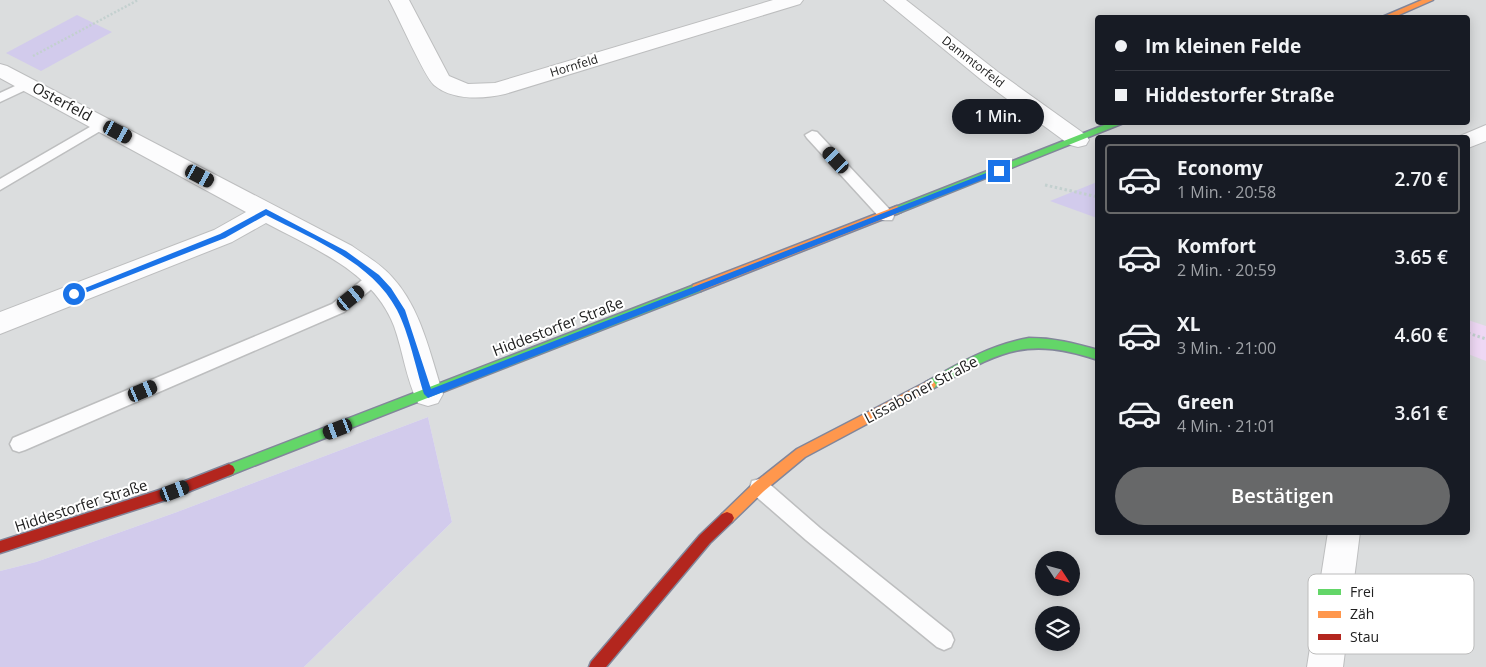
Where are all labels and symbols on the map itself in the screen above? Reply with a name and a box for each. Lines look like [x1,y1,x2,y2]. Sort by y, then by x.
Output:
street label: Dammtorfeld [938,32,1008,91]
street label: Hornfeld [548,50,600,81]
street label: Osterfeld [29,77,96,125]
callout: 1 Min. [953,99,1045,134]
car [101,118,134,146]
car [820,144,851,176]
route end [988,160,1010,182]
car [183,162,216,190]
route start [63,283,85,305]
car [334,283,367,313]
street label: Hiddestorfer Straße [489,292,626,360]
street label: Lissaboner Straße [860,351,981,428]
car [126,378,159,404]
car [321,417,354,441]
street label: Hiddestorfer Straße [12,474,150,536]
car [158,479,191,503]
north arrow [1035,551,1080,596]
legend [1308,574,1474,654]
text: Frei [1350,582,1374,601]
text: Zäh [1350,604,1374,623]
text: Stau [1350,627,1379,646]

